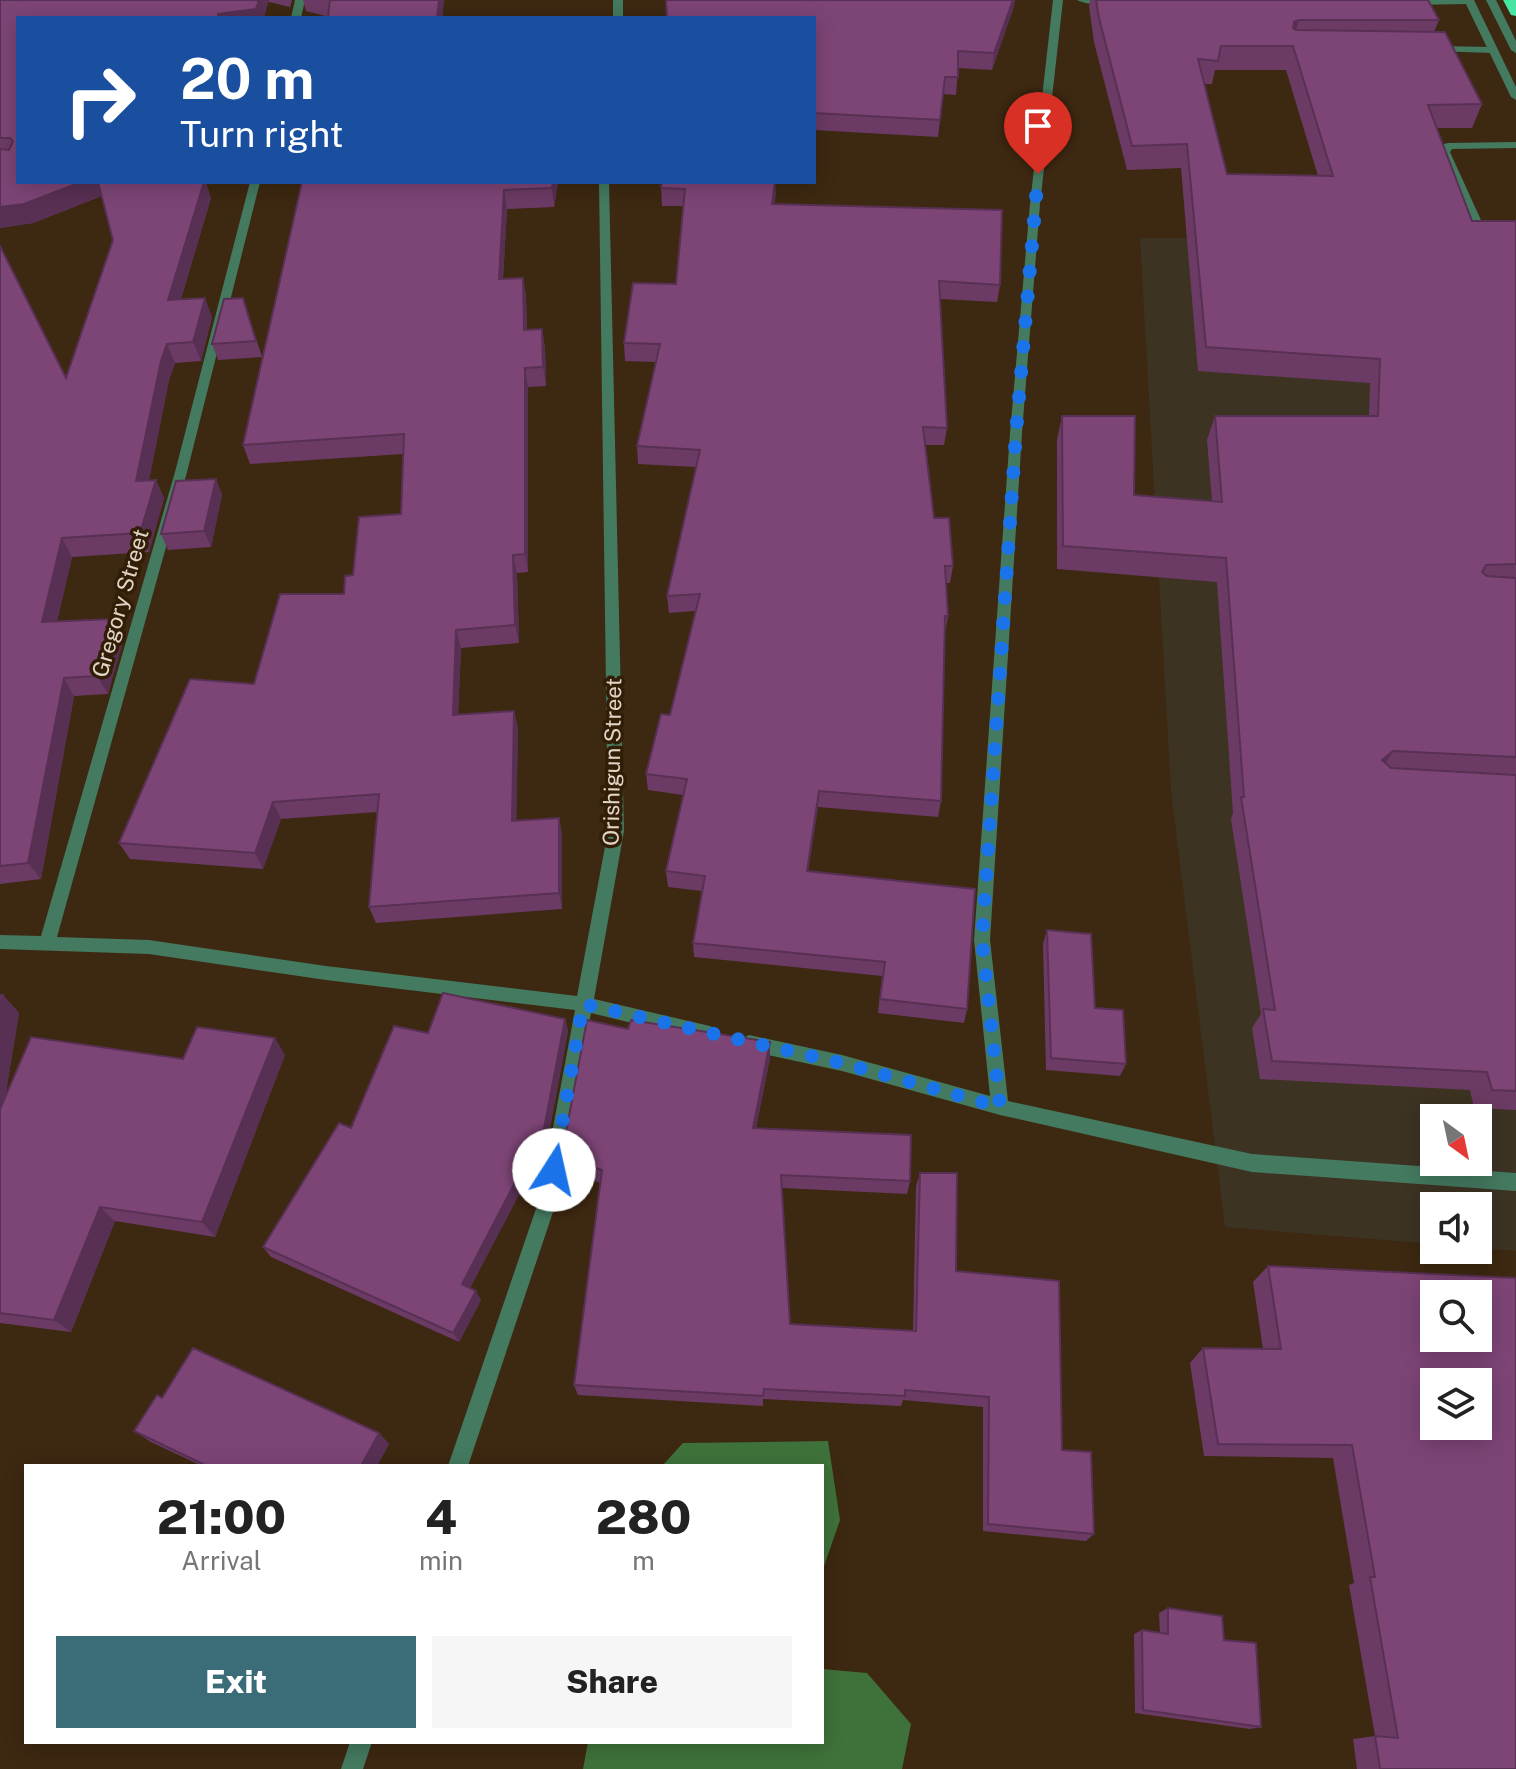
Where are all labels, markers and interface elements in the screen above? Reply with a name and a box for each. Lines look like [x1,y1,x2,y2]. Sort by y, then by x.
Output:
text: 20 m [180,46,314,112]
icon: right [48,48,152,152]
pin [1004,92,1072,174]
icon: arrive [1016,104,1060,148]
text: Turn right [180,113,343,155]
street label: Gregory Street [86,526,154,680]
street label: Orishigun Street [598,678,626,846]
north arrow [1420,1104,1492,1176]
map controls [1420,1104,1492,1440]
position arrow [512,1128,596,1212]
button: sound [1420,1192,1492,1264]
button: search [1420,1280,1492,1352]
button: layers [1420,1368,1492,1440]
text: 21:00 [157,1488,286,1545]
text: 4 [425,1488,457,1545]
text: 280 [596,1488,691,1545]
text: Arrival [181,1545,262,1576]
text: min [419,1545,463,1576]
text: m [632,1545,655,1576]
button: Exit [56,1636,416,1728]
button: Share [432,1636,792,1728]

